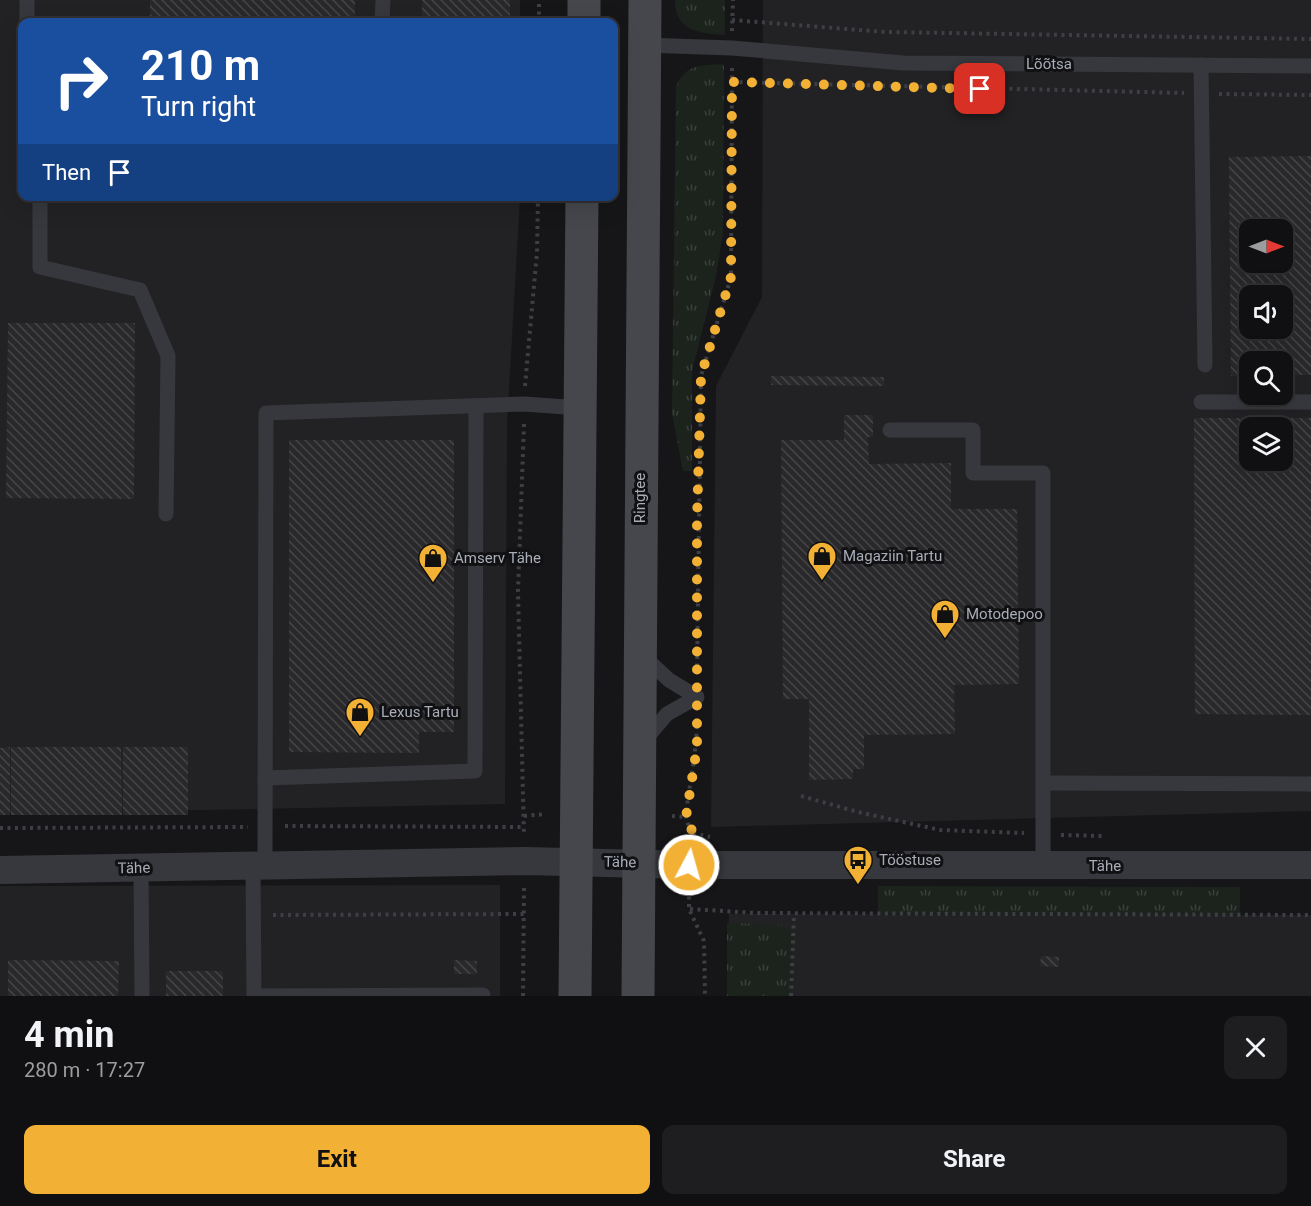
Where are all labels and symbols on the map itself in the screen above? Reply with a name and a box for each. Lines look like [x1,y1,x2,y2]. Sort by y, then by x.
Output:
street label: Lõõtsa [1026,55,1072,73]
pin [954,63,1005,114]
north arrow [1239,219,1293,273]
street label: Ringtee [631,473,649,523]
shop icon: Magaziin Tartu [806,540,838,582]
shop icon: Amserv Tähe [417,542,449,584]
place label: Magaziin Tartu [843,547,942,565]
place label: Amserv Tähe [454,549,541,567]
shop icon: Motodepoo [929,598,961,640]
place label: Motodepoo [966,605,1043,623]
shop icon: Lexus Tartu [344,696,376,738]
place label: Lexus Tartu [381,703,459,721]
position arrow [657,833,721,897]
bus stop icon: Tööstuse [842,844,874,886]
place label: Tööstuse [879,851,941,869]
street label: Tähe [604,853,636,871]
street label: Tähe [1089,857,1121,875]
street label: Tähe [118,859,150,877]

